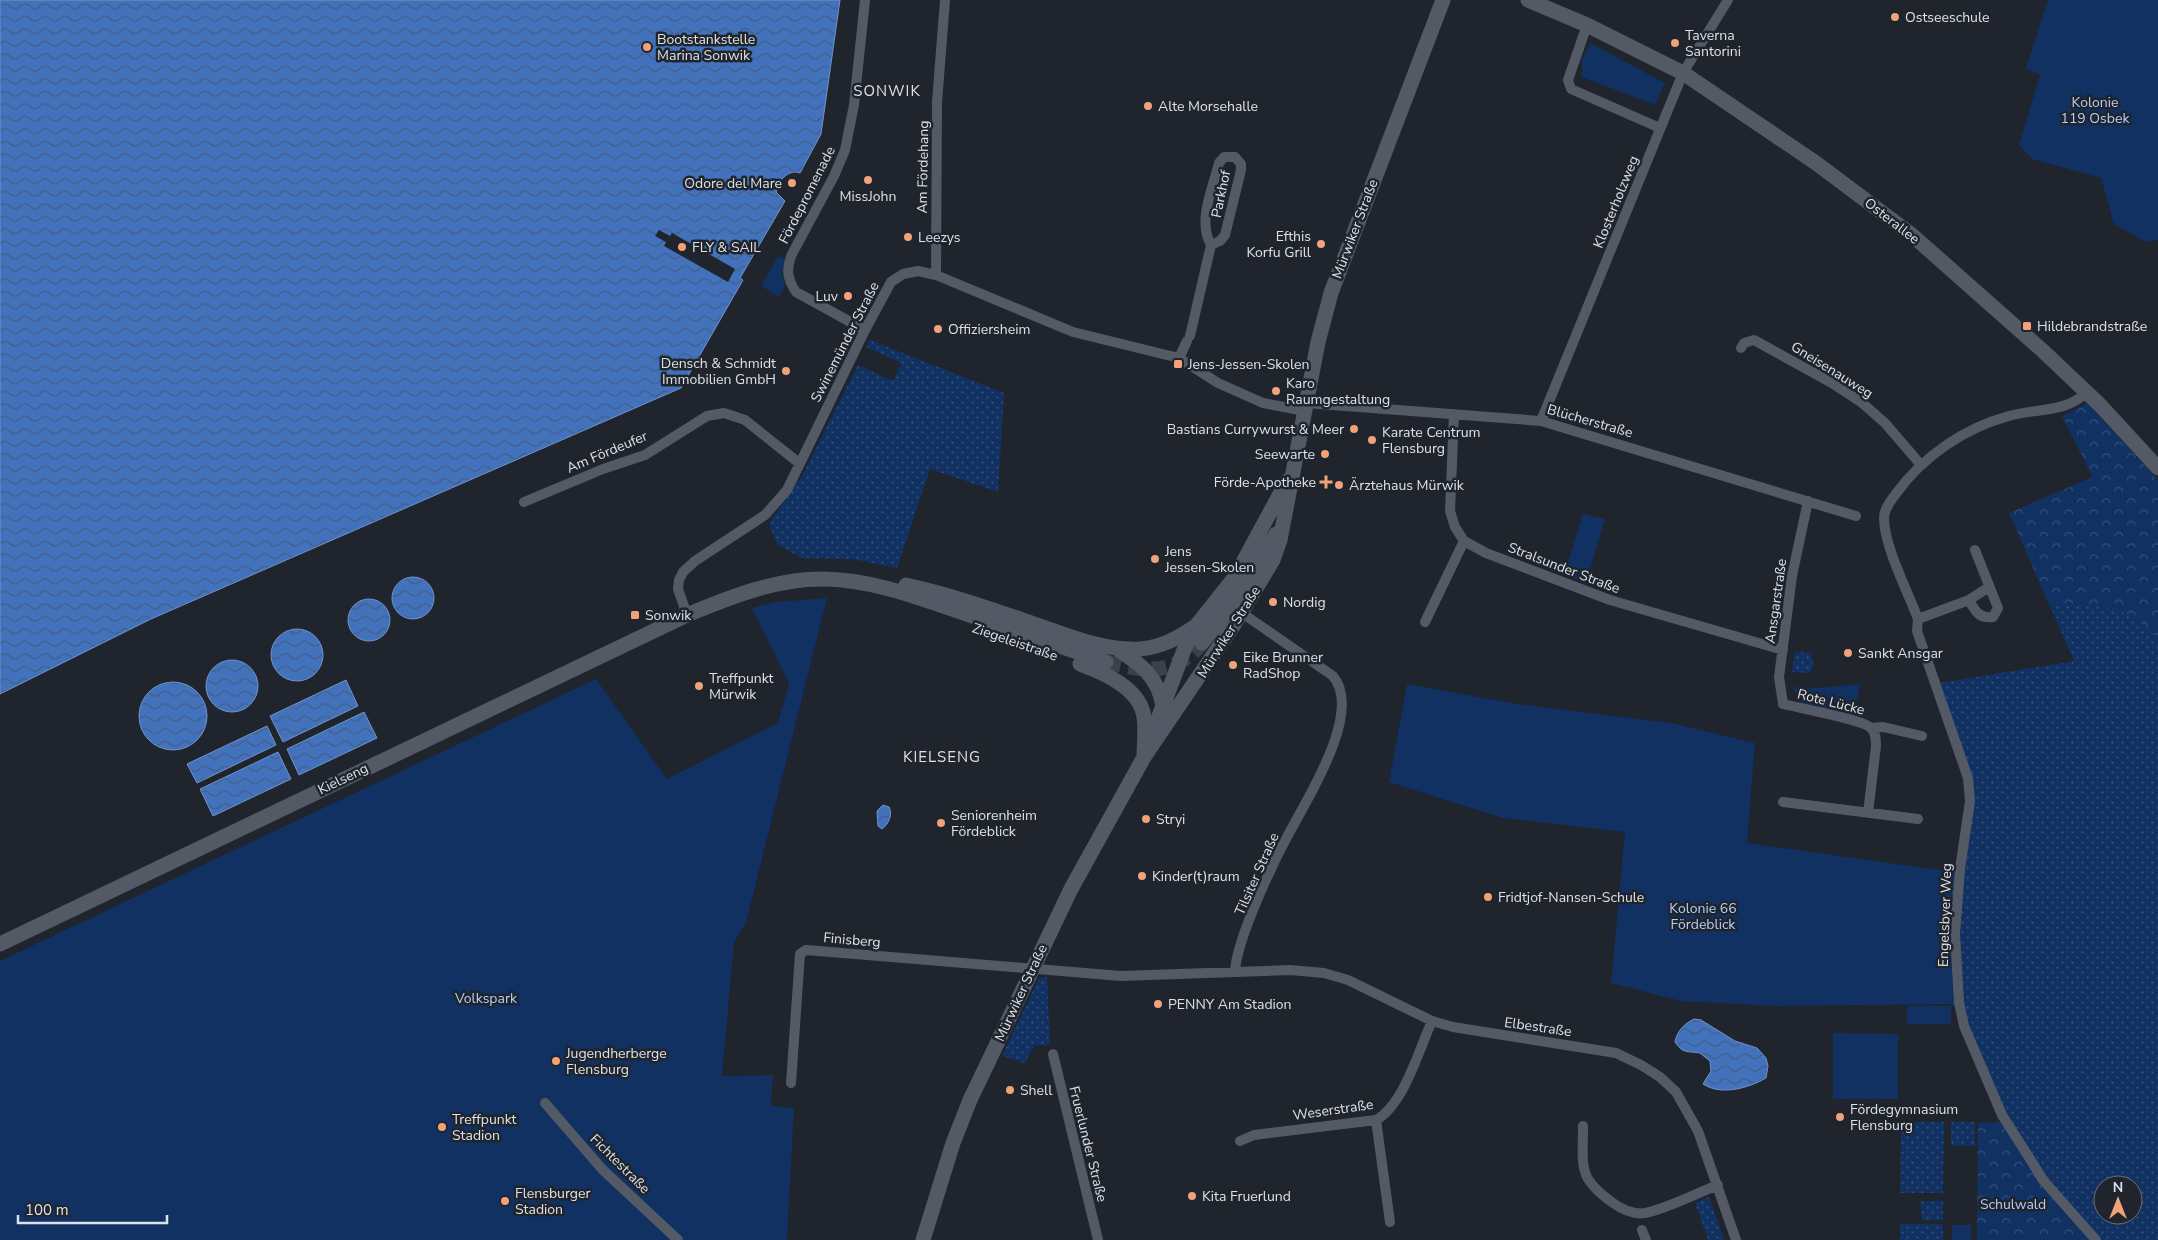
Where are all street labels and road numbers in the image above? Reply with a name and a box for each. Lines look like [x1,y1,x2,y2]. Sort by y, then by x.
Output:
street label: Am Fördehang [913,120,933,214]
street label: Fördepromenade [774,143,840,247]
street label: Klosterholzweg [1589,153,1643,251]
street label: Parkhof [1207,168,1235,220]
street label: Mürwiker Straße [1327,177,1383,281]
street label: Osterallee [1860,193,1924,249]
street label: Swinemünder Straße [806,278,884,406]
street label: Gneisenauweg [1787,337,1877,403]
street label: Blücherstraße [1545,400,1635,442]
street label: Am Fördeufer [564,426,650,478]
street label: Stralsunder Straße [1505,538,1623,598]
street label: Ansgarstraße [1761,557,1791,645]
street label: Mürwiker Straße [1193,582,1265,682]
street label: Ziegeleistraße [970,618,1060,666]
street label: Rote Lücke [1795,684,1867,720]
street label: Kielseng [315,759,371,799]
street label: Tilsiter Straße [1230,830,1284,918]
street label: Engelsbyer Weg [1934,863,1956,967]
street label: Finisberg [822,928,882,952]
street label: Mürwiker Straße [990,941,1052,1045]
street label: Elbestraße [1503,1013,1573,1041]
street label: Fruerlunder Straße [1064,1084,1112,1204]
street label: Weserstraße [1291,1095,1375,1125]
street label: Fichtestraße [586,1130,654,1198]

